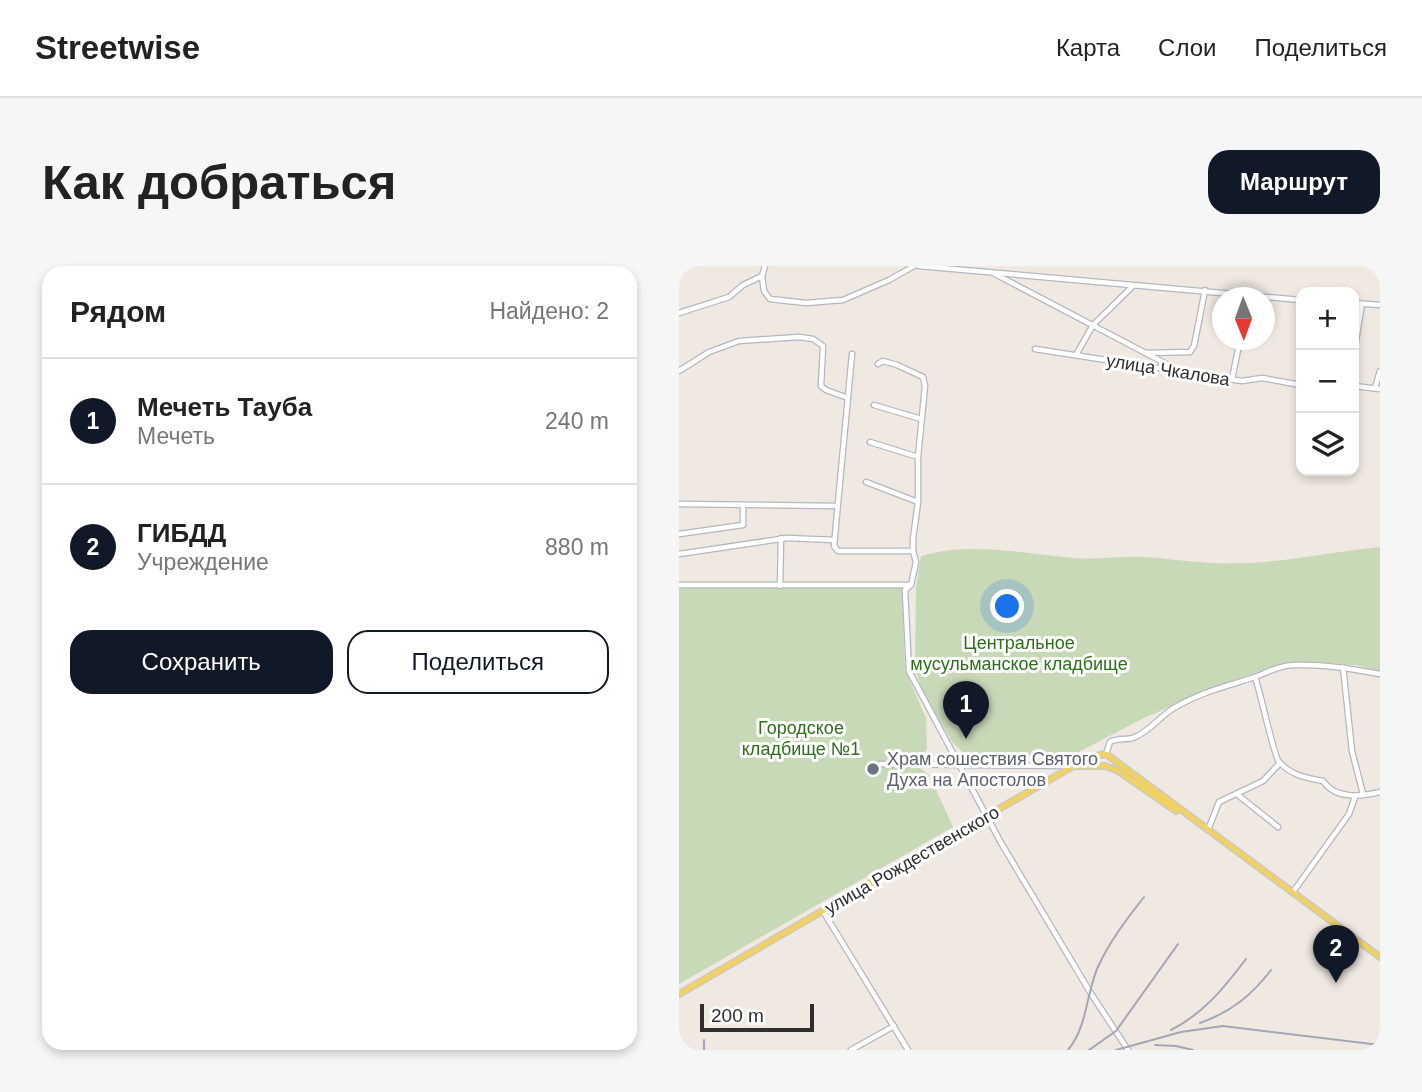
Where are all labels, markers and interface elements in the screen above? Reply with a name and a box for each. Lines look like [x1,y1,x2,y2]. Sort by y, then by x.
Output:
text: Streetwise [35,29,200,66]
text: Карта [1056,34,1120,61]
text: Слои [1158,34,1216,61]
text: Поделиться [1254,34,1387,61]
button: Маршрут [1208,150,1380,214]
text: Как добраться [42,155,396,209]
north arrow [1212,287,1275,350]
map controls [1296,287,1359,476]
button: + [1296,287,1359,350]
text: Рядом [70,295,166,328]
text: Найдено: 2 [489,298,609,324]
street label: улица Чкалова [1105,350,1232,390]
button: − [1296,350,1359,413]
text: Мечеть Тауба [137,392,312,422]
text: 1 [87,408,99,434]
text: 240 m [545,408,609,434]
button: layers [1296,413,1359,476]
text: Мечеть [137,423,215,449]
text: ГИБДД [137,518,226,548]
text: 2 [87,534,99,560]
text: 880 m [545,534,609,560]
text: Учреждение [137,549,269,575]
your location [990,589,1024,623]
button: Сохранить [70,630,333,694]
button: Поделиться [347,630,609,694]
park label: Центральное мусульманское кладбище [910,633,1128,674]
pin: 1 [943,681,989,739]
park label: Городское кладбище №1 [742,718,860,759]
place label: Храм сошествия Святого Духа на Апостолов [887,749,1098,790]
marker: Храм сошествия Святого Духа на Апостолов [865,761,881,777]
street label: улица Рождественского [821,802,1003,918]
pin: 2 [1313,925,1359,983]
scale bar [700,1001,814,1033]
text: 200 m [711,1005,764,1026]

